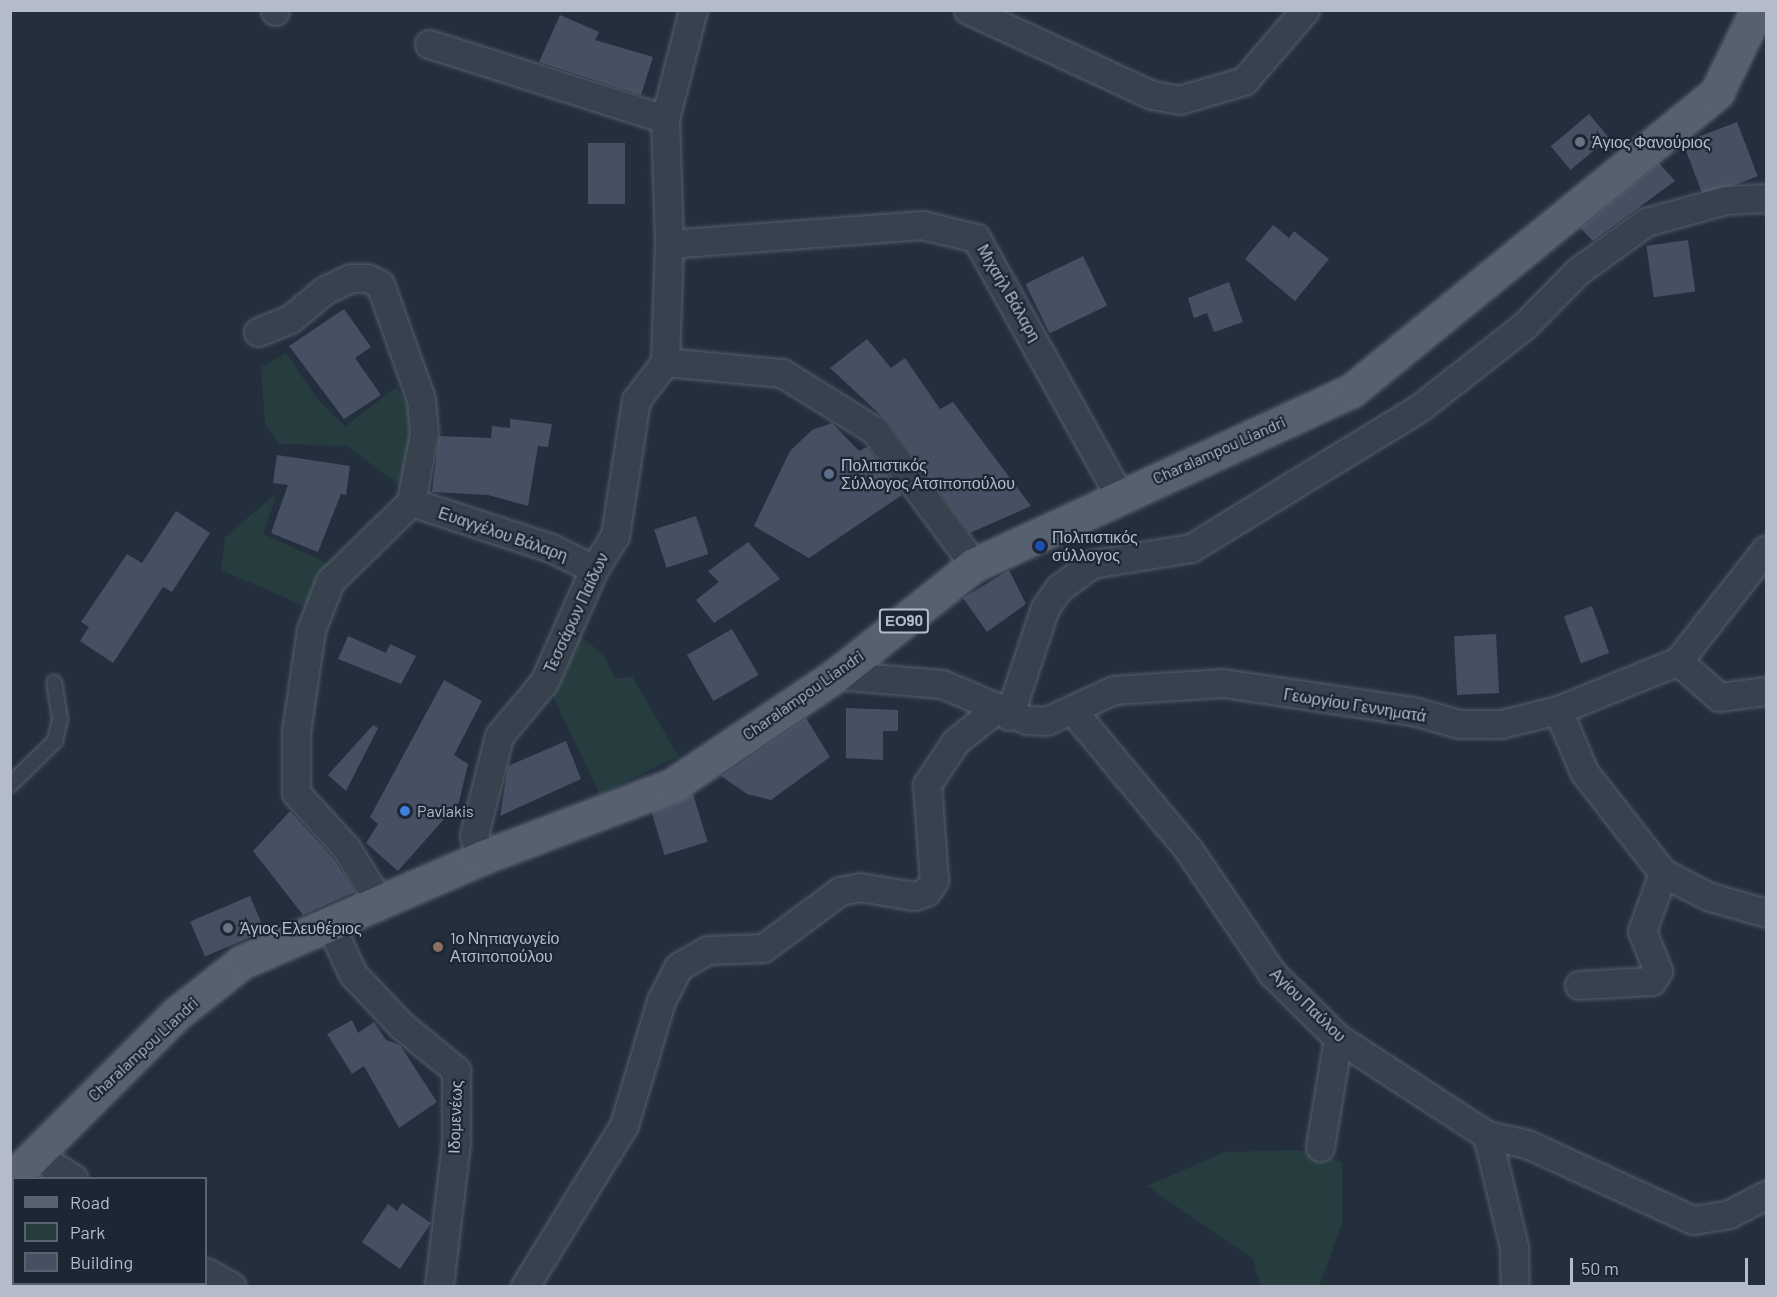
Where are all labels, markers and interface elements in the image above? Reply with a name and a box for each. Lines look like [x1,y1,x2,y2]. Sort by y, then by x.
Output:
place label: Άγιος Φανούριος [1592,132,1711,152]
marker: Άγιος Φανούριος [1573,135,1587,149]
street label: Μιχαήλ Βάλαρη [973,241,1045,345]
street label: Charalampou Liandri [1150,412,1288,488]
place label: Πολιτιστικός Σύλλογος Ατσιποπούλου [841,455,1015,493]
marker: Πολιτιστικός Σύλλογος Ατσιποπούλου [822,467,836,481]
street label: Ευαγγέλου Βάλαρη [436,503,570,565]
place label: Πολιτιστικός σύλλογος [1052,527,1138,565]
marker: Πολιτιστικός σύλλογος [1033,539,1047,553]
street label: Τεσσάρων Παίδων [540,550,612,676]
road number: ΕΟ90 [878,609,930,633]
street label: Charalampou Liandri [739,646,867,744]
street label: Γεωργίου Γεννηματά [1282,684,1428,726]
place label: Pavlakis [417,801,474,821]
marker: Pavlakis [398,804,412,818]
place label: Άγιος Ελευθέριος [240,918,362,938]
marker: Άγιος Ελευθέριος [221,921,235,935]
place label: 1ο Νηπιαγωγείο Ατσιποπούλου [450,928,559,966]
marker: 1ο Νηπιαγωγείο Ατσιποπούλου [431,940,445,954]
street label: Αγίου Παύλου [1266,964,1350,1046]
street label: Charalampou Liandri [84,993,202,1105]
street label: Ιδομενέως [444,1080,466,1154]
legend [12,1177,207,1285]
text: Road [70,1191,110,1213]
text: Park [70,1221,105,1243]
scale bar [1573,1246,1752,1284]
text: Building [70,1251,133,1273]
text: 50 m [1581,1257,1619,1279]

